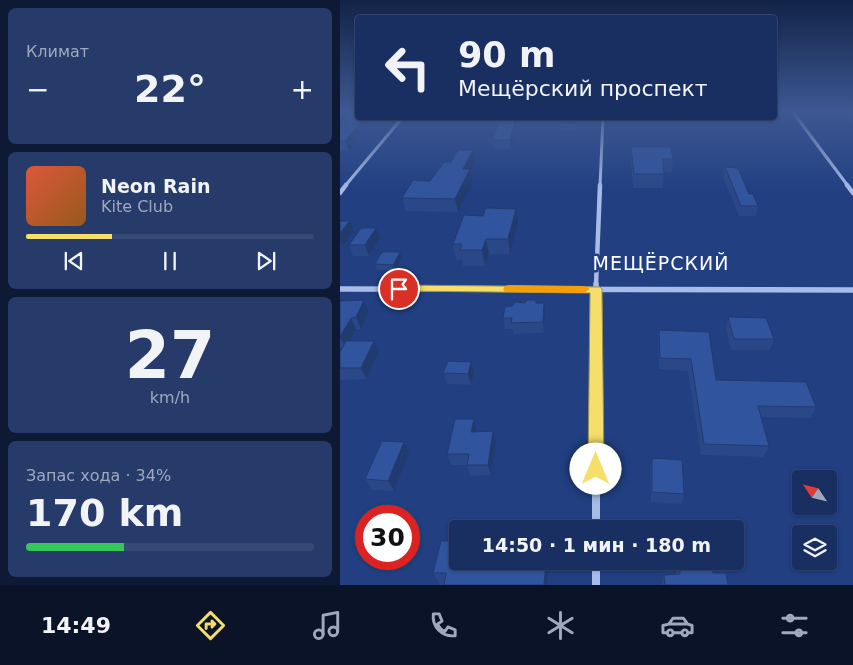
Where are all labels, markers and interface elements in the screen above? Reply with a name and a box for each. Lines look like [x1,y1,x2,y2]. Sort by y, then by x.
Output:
icon: left [375,35,440,100]
text: 90 m [458,35,555,75]
text: Климат [26,42,89,61]
text: 22° [134,67,206,111]
text: − [26,73,49,106]
text: + [291,73,314,106]
text: Мещёрский проспект [458,76,708,101]
text: Neon Rain [101,175,210,197]
text: Kite Club [101,197,173,216]
icon: previous [60,247,88,275]
icon: pause [156,247,184,275]
icon: next [252,247,280,275]
district label: МЕЩЁРСКИЙ [593,252,729,274]
pin [378,268,420,310]
icon: arrive [385,275,413,303]
text: 27 [125,318,215,393]
text: km/h [150,388,190,407]
position arrow [569,442,621,494]
text: Запас хода · 34% [26,466,171,485]
north arrow [792,470,838,515]
map controls [792,470,837,570]
text: 170 km [26,491,183,535]
speed limit sign: 30 [355,505,420,570]
button: layers [792,525,837,570]
text: 14:50 · 1 мин · 180 m [482,534,711,556]
icon: directions [193,608,228,643]
icon: music [310,608,345,643]
icon: phone [426,608,461,643]
icon: climate [543,608,578,643]
icon: car [660,608,695,643]
icon: filters [777,608,812,643]
text: 14:49 [41,613,111,638]

